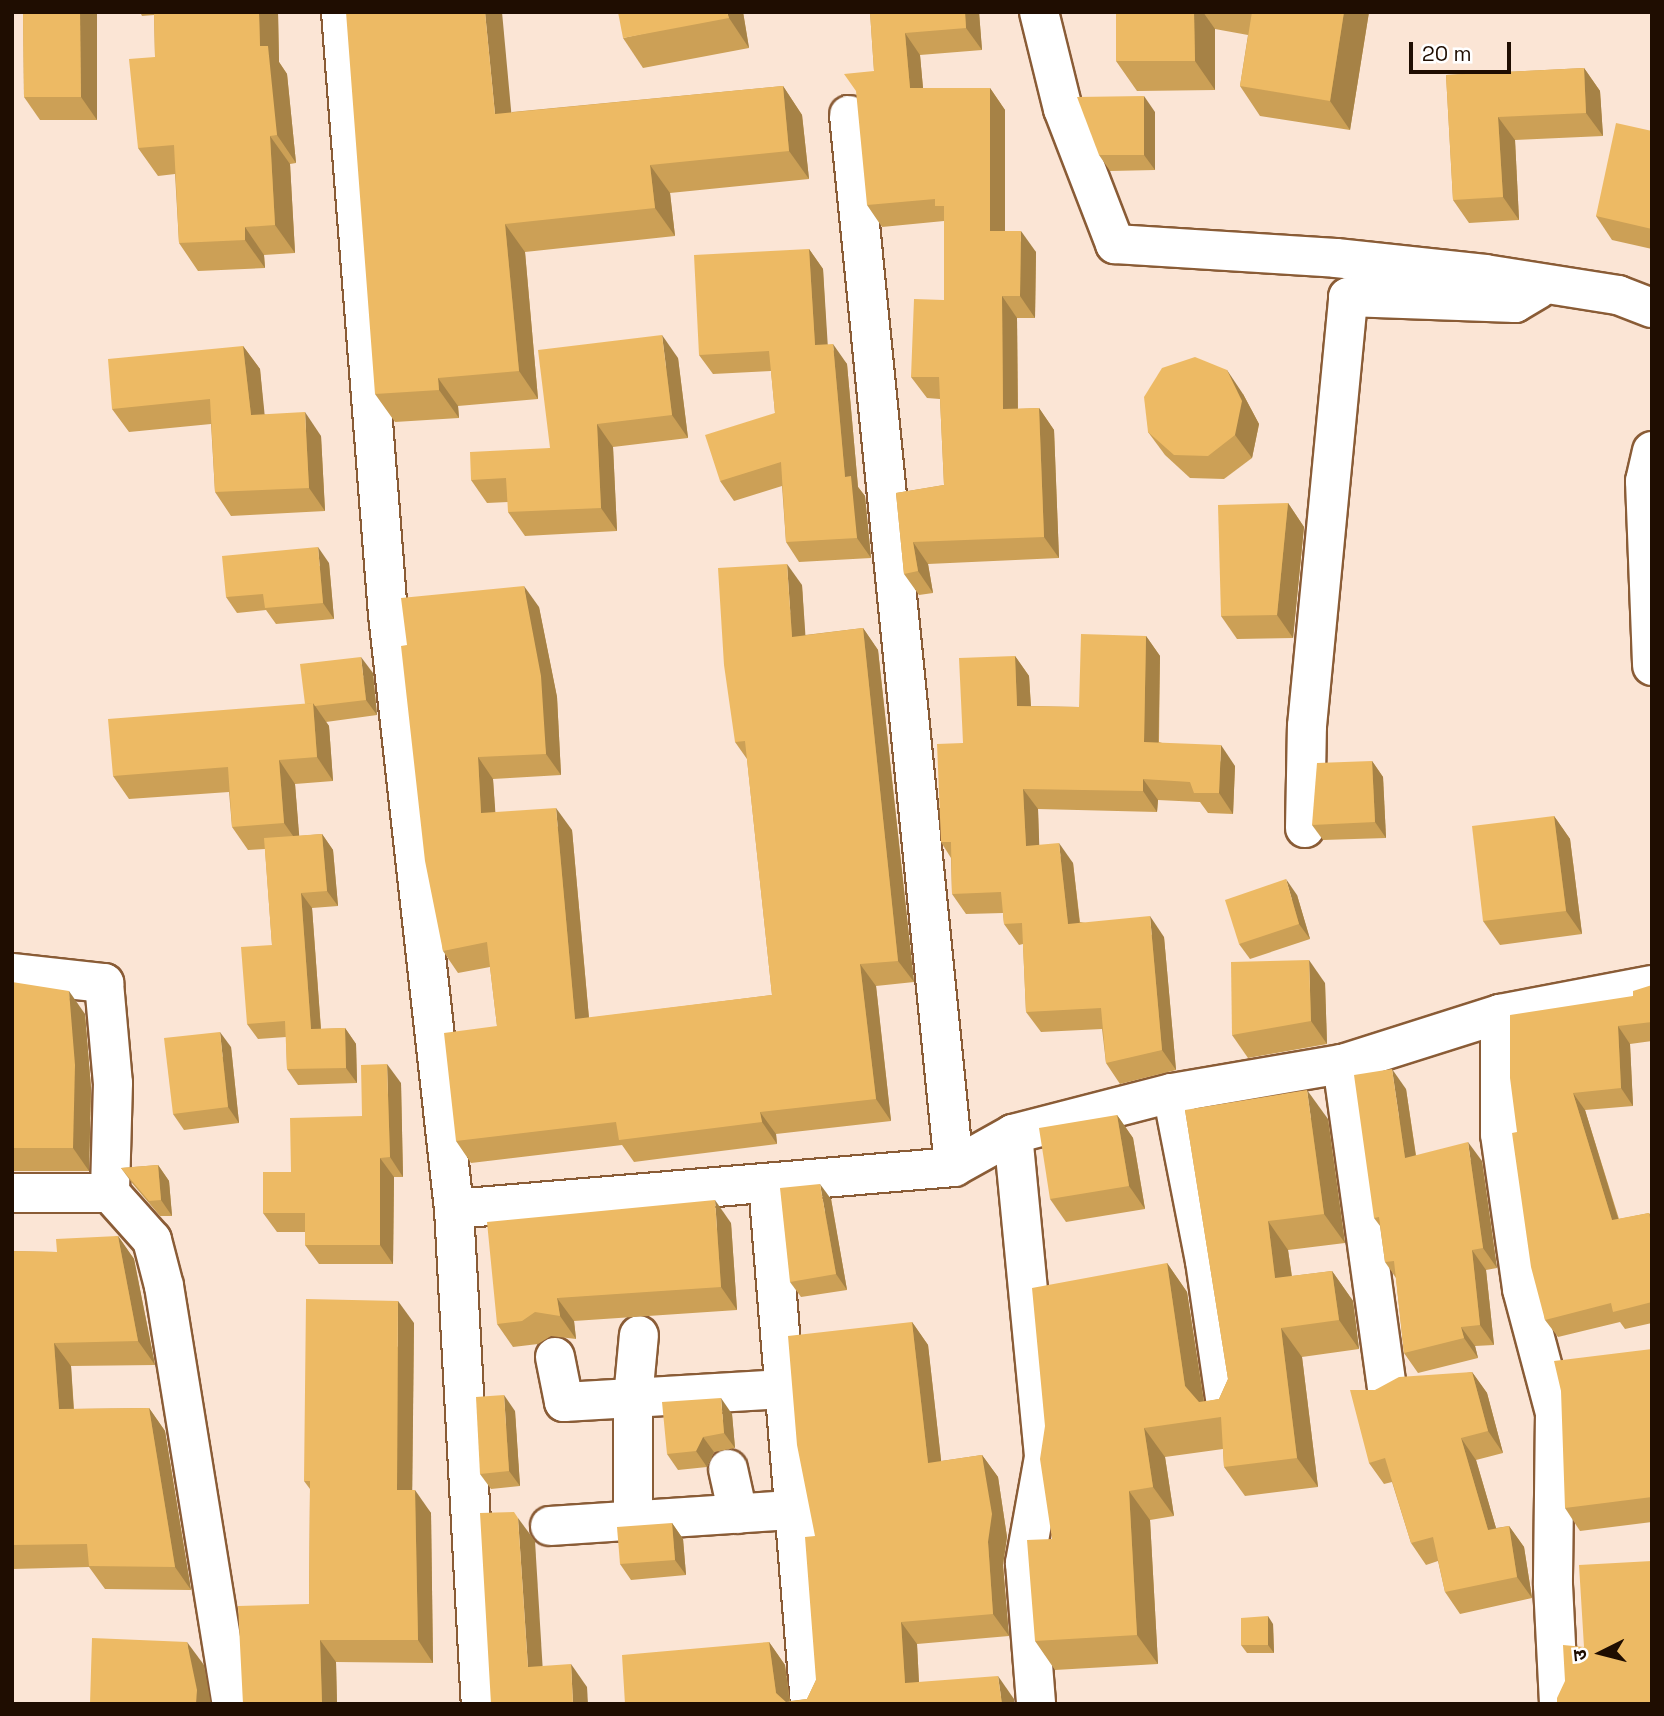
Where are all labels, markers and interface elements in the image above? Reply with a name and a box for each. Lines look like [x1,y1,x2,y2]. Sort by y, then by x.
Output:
scale bar [1412,28,1514,72]
text: 20 m [1422,40,1472,67]
north arrow [1566,1618,1636,1688]
text: उ [1567,1648,1593,1662]

